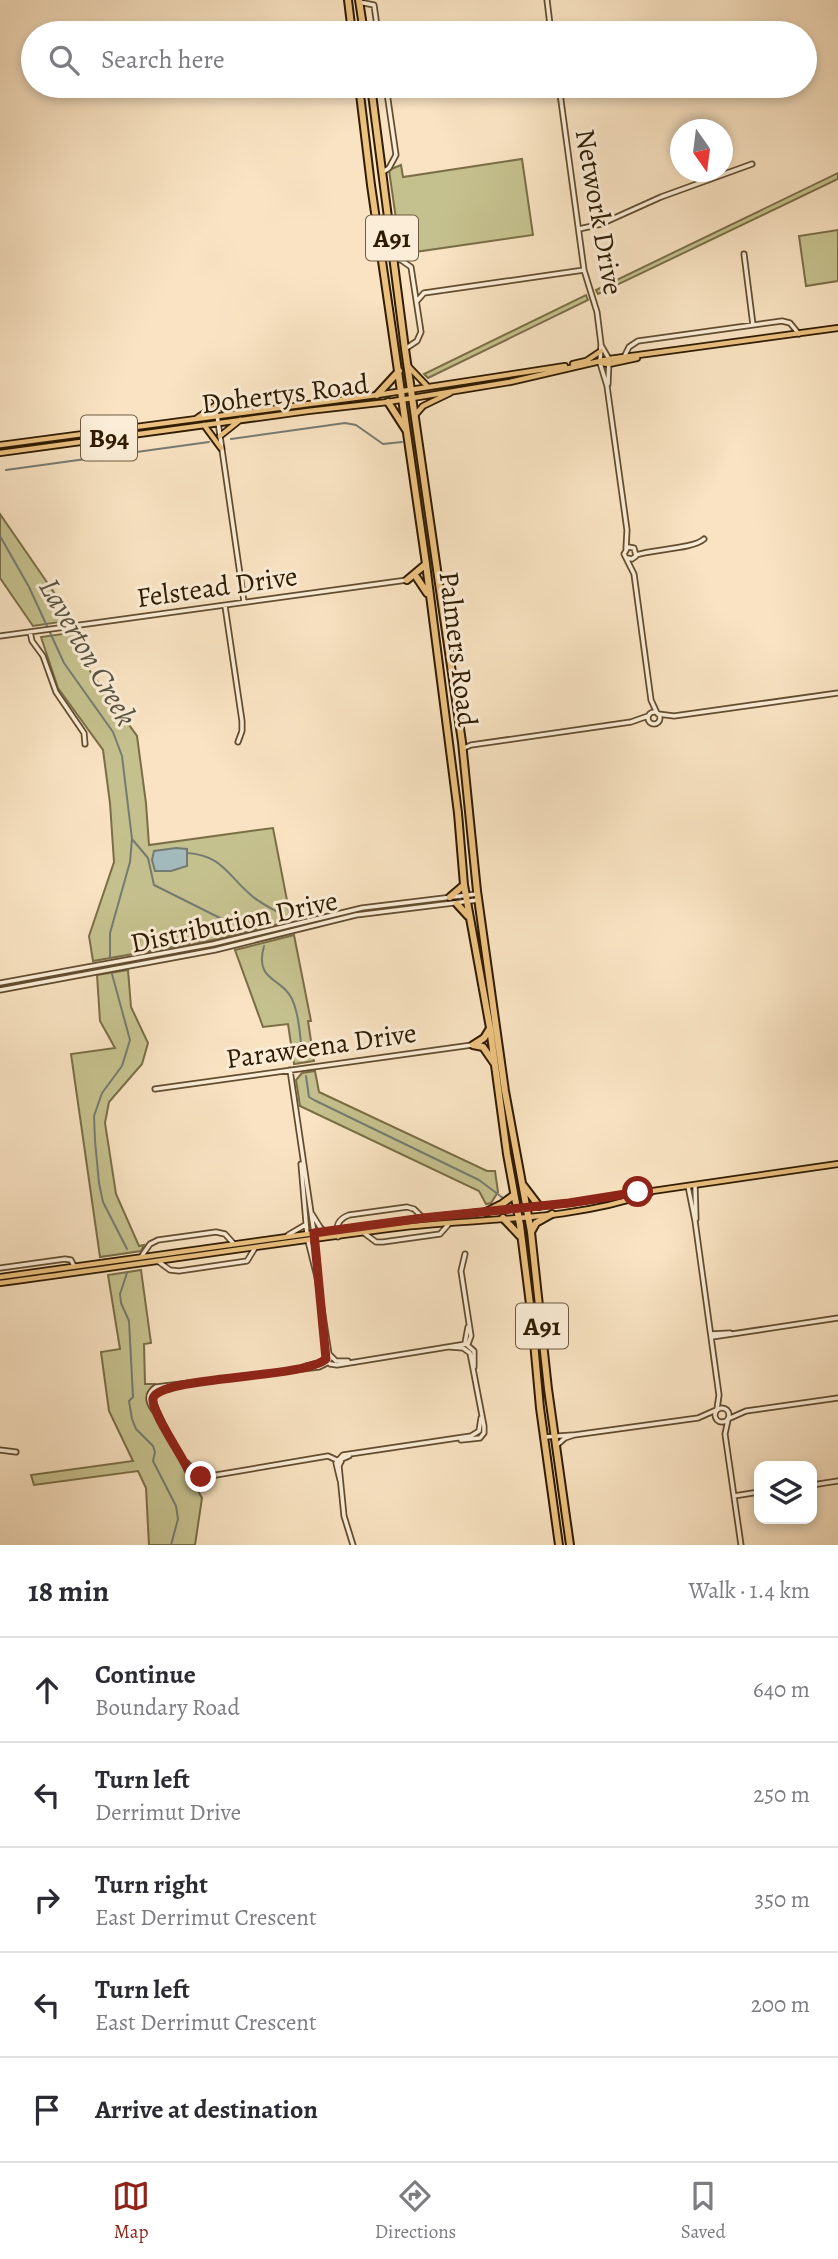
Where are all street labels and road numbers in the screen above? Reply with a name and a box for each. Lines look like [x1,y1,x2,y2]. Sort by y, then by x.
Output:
street label: Network Drive [566,126,632,298]
road number: A91 [366,216,418,260]
street label: Dohertys Road [199,365,372,423]
road number: B94 [81,416,137,460]
street label: Felstead Drive [134,557,300,617]
street label: Palmers Road [430,569,487,730]
street label: Distribution Drive [127,881,341,963]
street label: Paraweena Drive [223,1014,419,1078]
road number: A91 [516,1303,568,1348]

